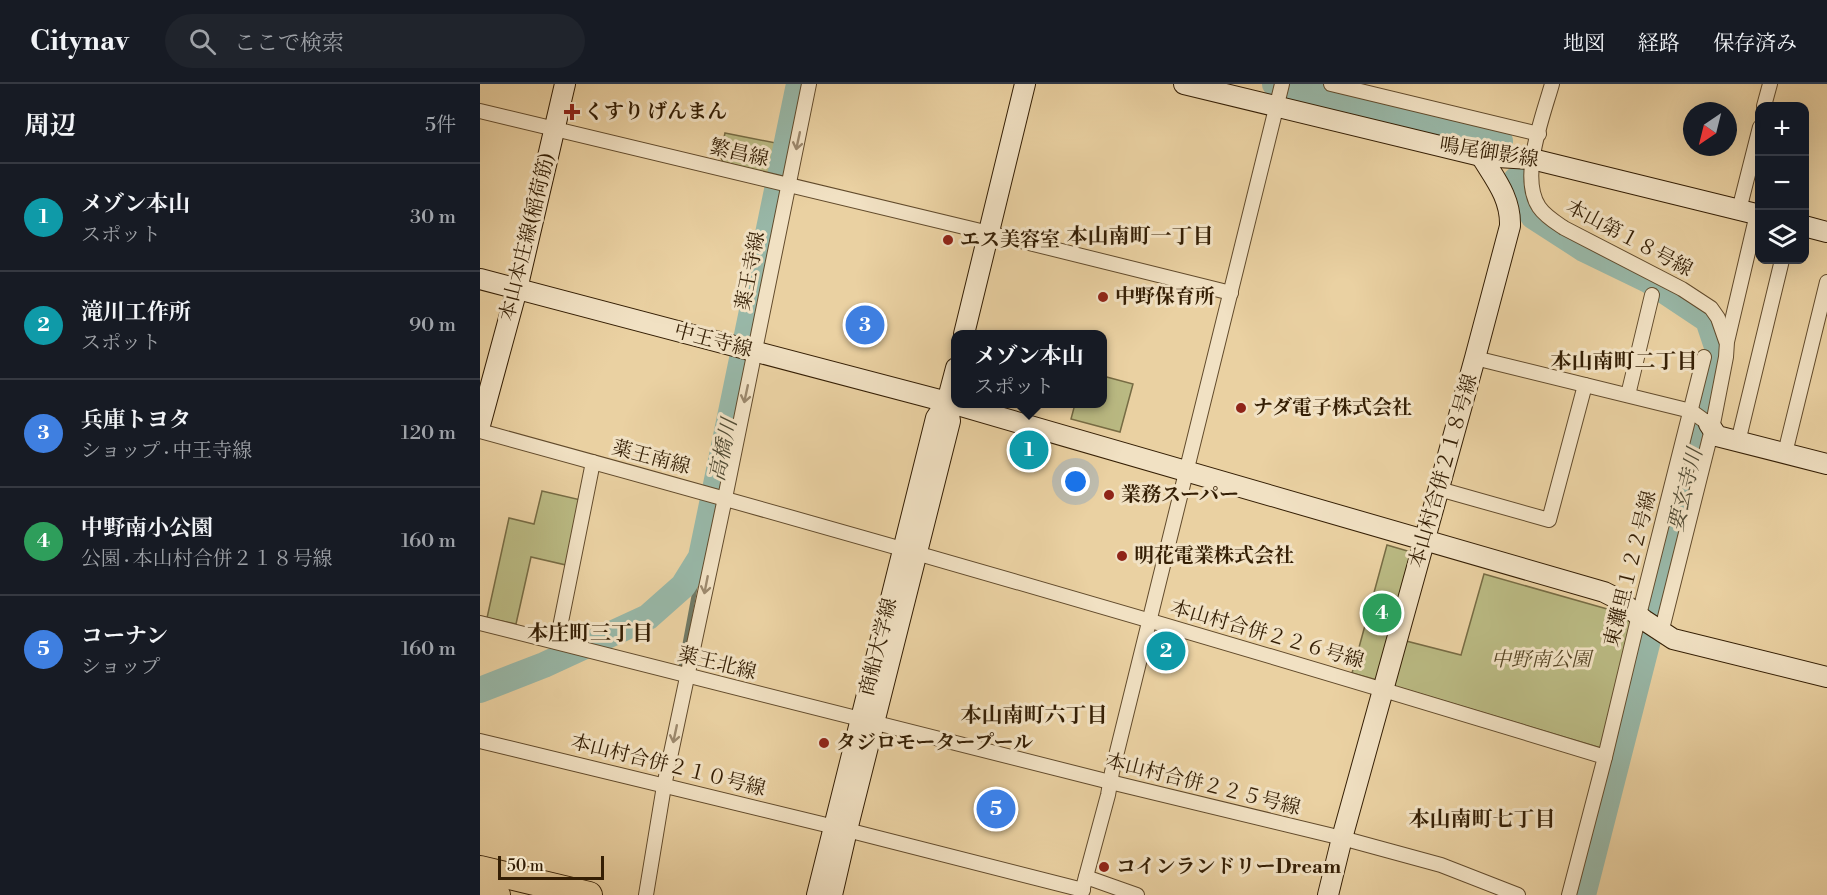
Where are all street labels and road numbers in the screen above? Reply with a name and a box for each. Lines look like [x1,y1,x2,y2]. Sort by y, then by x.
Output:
street label: 鳴尾御影線 [1438,133,1540,173]
street label: 繁昌線 [707,135,771,173]
street label: 本山本庄線(稲荷筋) [495,150,561,324]
street label: 本山第１８号線 [1561,195,1697,283]
street label: 薬王寺線 [731,229,771,313]
street label: 中王寺線 [671,319,755,363]
street label: 本山村合併２１８号線 [1404,371,1484,571]
street label: 薬王南線 [609,436,693,480]
street label: 東灘里１２２号線 [1600,488,1662,650]
street label: 商船大学線 [855,595,903,699]
street label: 本山村合併２２６号線 [1167,595,1367,675]
street label: 薬王北線 [675,642,759,686]
street label: 本山村合併２１０号線 [568,730,768,802]
street label: 本山村合併２２５号線 [1103,749,1303,821]

